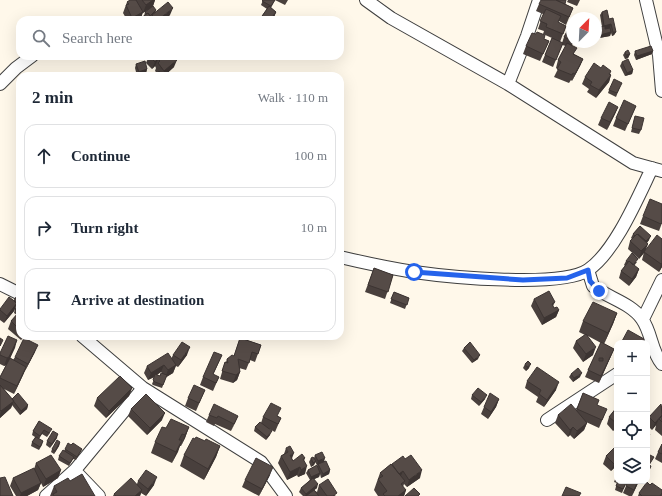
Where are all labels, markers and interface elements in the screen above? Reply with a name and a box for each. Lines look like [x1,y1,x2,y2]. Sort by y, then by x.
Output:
north arrow [566,12,602,48]
search box [16,16,344,60]
icon: search [30,27,52,49]
text: Search here [62,30,132,46]
text: 2 min [32,88,73,107]
text: Walk · 110 m [258,90,328,105]
icon: ahead [33,145,55,167]
text: Continue [71,148,130,164]
text: 100 m [294,148,327,163]
icon: right [33,217,55,239]
text: Turn right [71,220,138,236]
text: 10 m [301,220,327,235]
route start [405,263,423,281]
route end [590,282,608,300]
icon: arrive [33,289,55,311]
text: Arrive at destination [71,292,204,308]
map controls [614,340,650,484]
button: + [614,340,650,376]
button: − [614,376,650,412]
button: locate [614,412,650,448]
button: layers [614,448,650,484]

